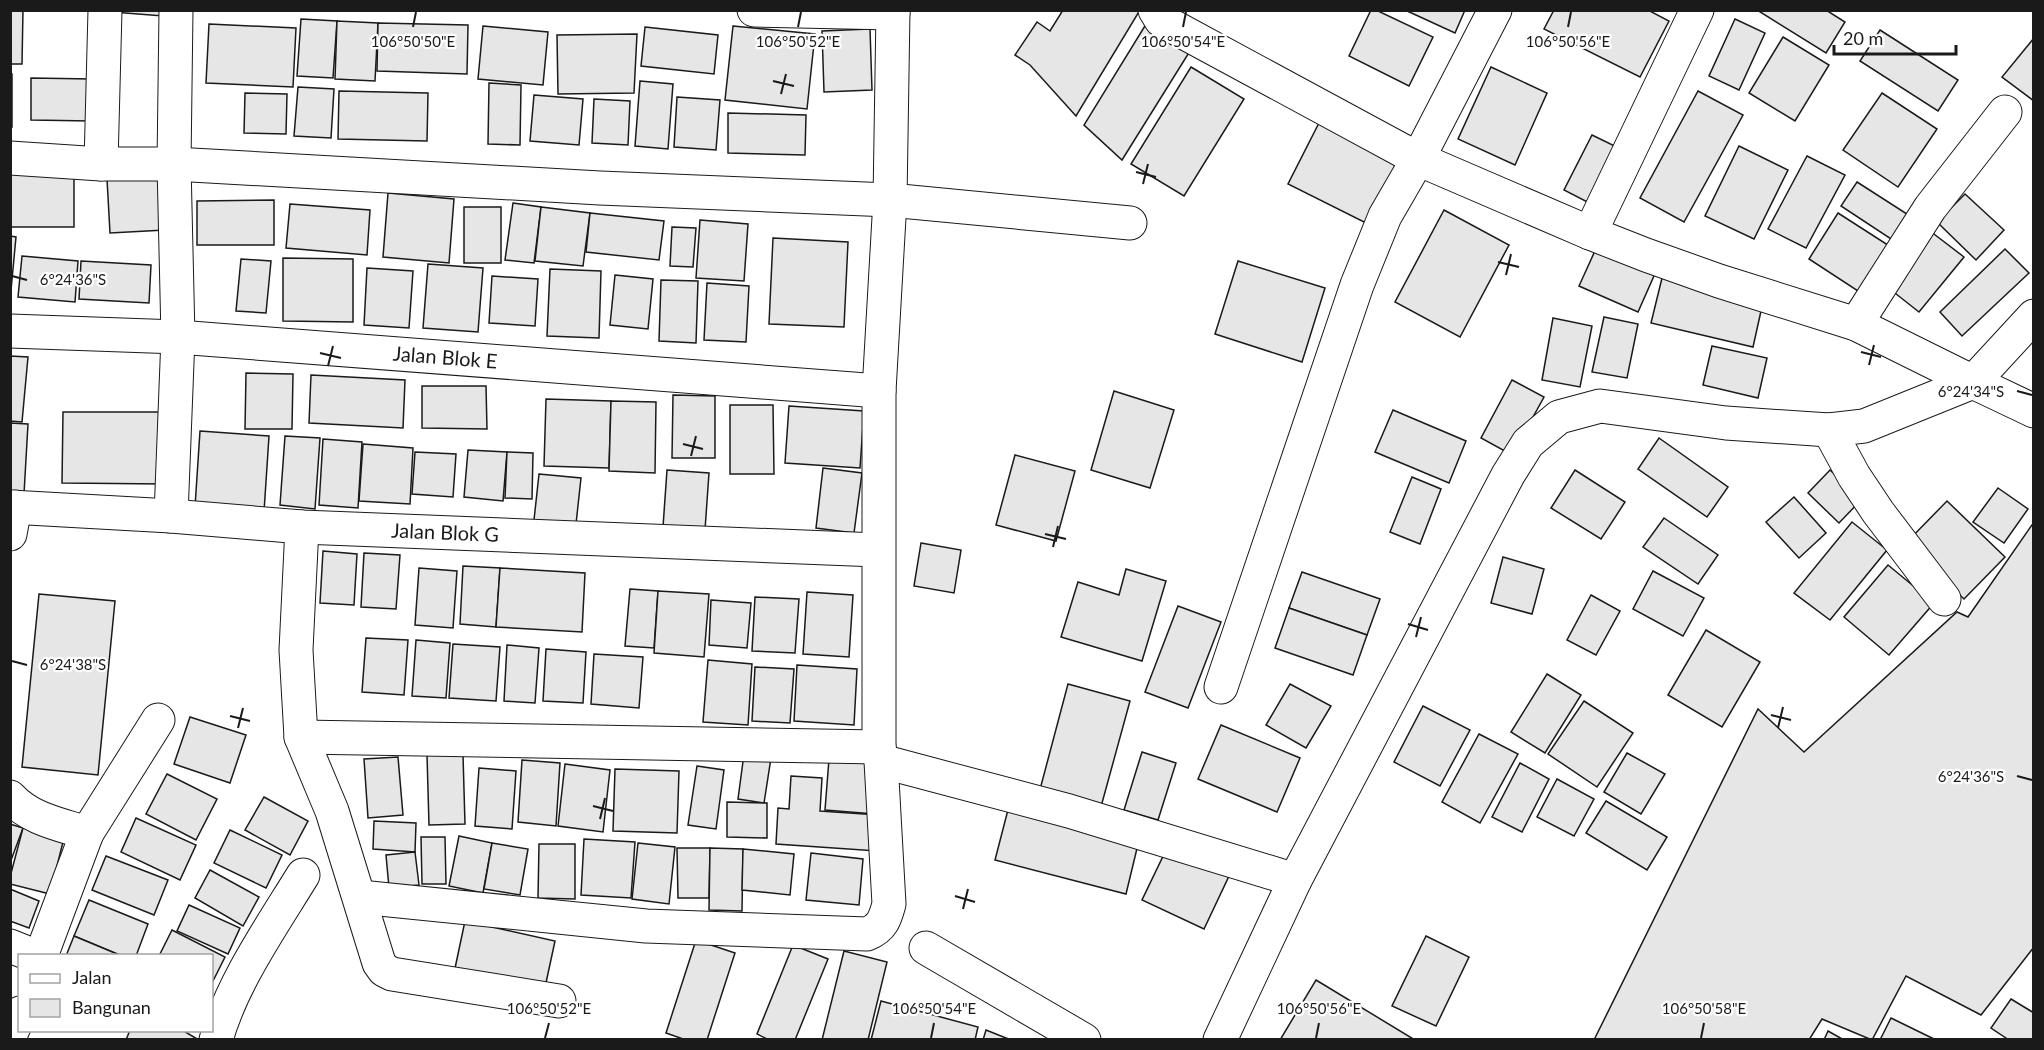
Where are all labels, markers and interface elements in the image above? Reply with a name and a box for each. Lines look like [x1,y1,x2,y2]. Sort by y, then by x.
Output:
scale bar [1834,18,1956,56]
text: 20 m [1843,27,1883,49]
text: 106°50'50"E [371,32,455,50]
text: 106°50'52"E [756,32,840,50]
text: 106°50'54"E [1141,32,1225,50]
text: 106°50'56"E [1526,32,1610,50]
text: 6°24'36"S [40,270,106,288]
street label: Jalan Blok E [392,341,498,373]
text: 6°24'34"S [1938,382,2004,400]
street label: Jalan Blok G [391,518,500,546]
text: 6°24'38"S [40,655,106,673]
text: 6°24'36"S [1938,767,2004,785]
legend [18,954,213,1032]
text: Jalan [72,966,111,988]
text: Bangunan [72,996,151,1018]
text: 106°50'52"E [507,999,591,1017]
text: 106°50'54"E [892,999,976,1017]
text: 106°50'56"E [1277,999,1361,1017]
text: 106°50'58"E [1662,999,1746,1017]

